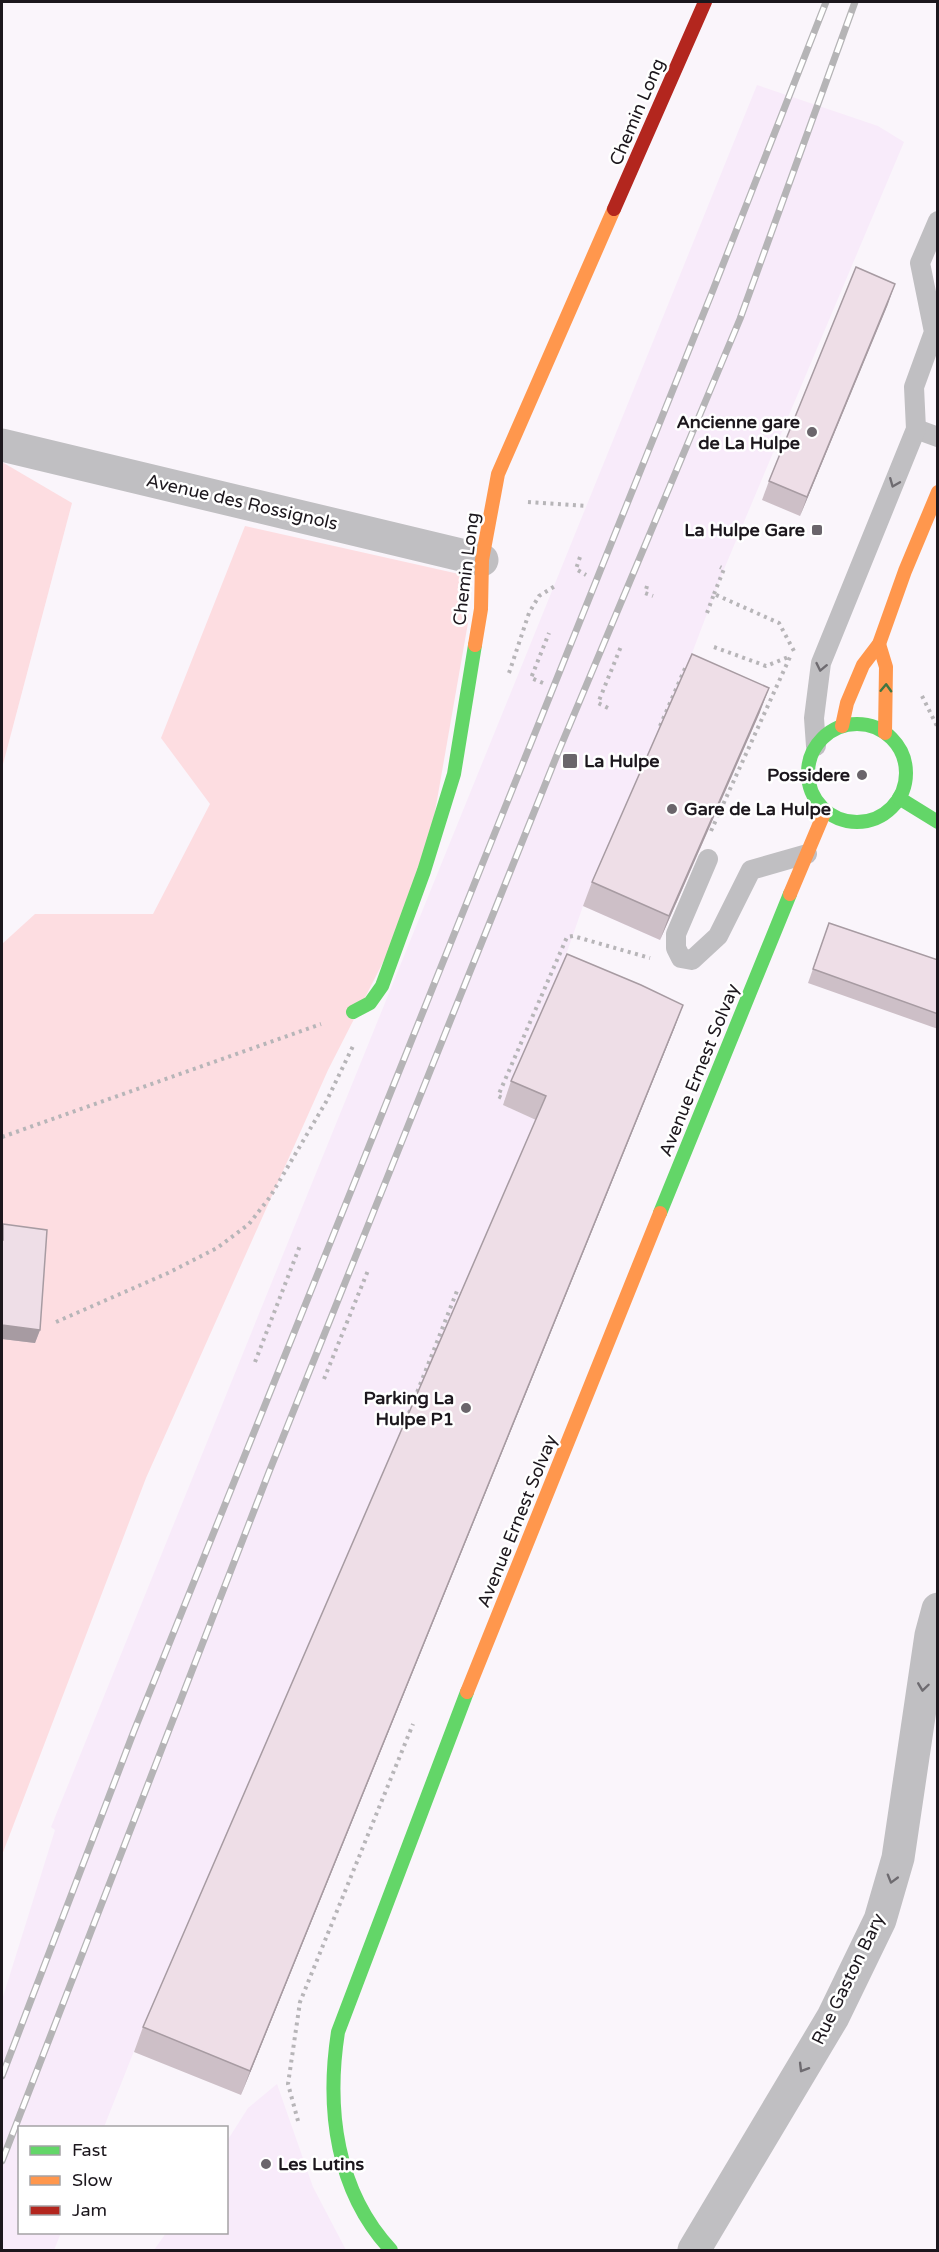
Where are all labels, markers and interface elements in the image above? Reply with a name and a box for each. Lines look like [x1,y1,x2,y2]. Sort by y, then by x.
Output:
street label: Chemin Long [605,55,669,169]
place label: Ancienne gare de La Hulpe [676,411,800,454]
marker: Ancienne gare de La Hulpe [805,425,819,439]
street label: Avenue des Rossignols [144,469,340,535]
one-way arrow [889,477,901,488]
street label: Chemin Long [448,511,484,627]
place label: La Hulpe Gare [684,519,805,541]
marker: La Hulpe Gare [810,523,824,537]
one-way arrow [815,662,828,672]
one-way arrow [880,683,892,692]
place label: La Hulpe [584,750,660,772]
marker: La Hulpe [561,752,579,770]
place label: Possidere [767,764,850,786]
marker: Possidere [855,768,869,782]
place label: Gare de La Hulpe [684,798,831,820]
marker: Gare de La Hulpe [665,802,679,816]
street label: Avenue Ernest Solvay [654,980,744,1160]
place label: Parking La Hulpe P1 [364,1387,454,1430]
marker: Parking La Hulpe P1 [459,1401,473,1415]
street label: Avenue Ernest Solvay [472,1431,562,1611]
one-way arrow [918,1682,930,1692]
one-way arrow [887,1873,899,1884]
street label: Rue Gaston Bary [807,1909,889,2048]
one-way arrow [799,2062,811,2072]
legend [18,2126,228,2234]
text: Fast [72,2139,107,2161]
place label: Les Lutins [278,2153,365,2175]
marker: Les Lutins [259,2157,273,2171]
text: Slow [72,2169,113,2191]
text: Jam [72,2199,107,2221]

